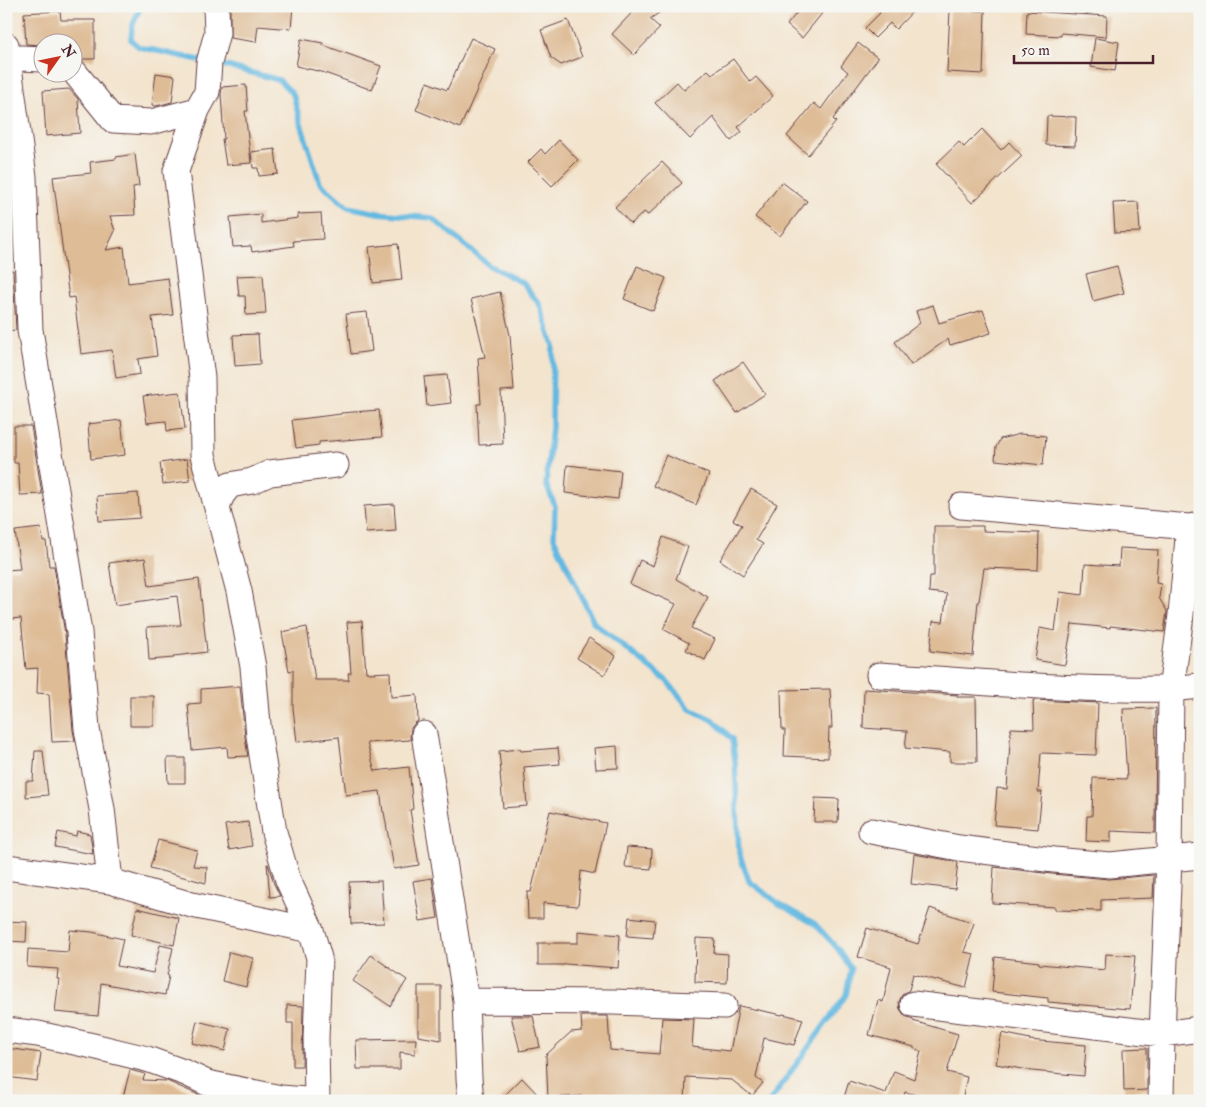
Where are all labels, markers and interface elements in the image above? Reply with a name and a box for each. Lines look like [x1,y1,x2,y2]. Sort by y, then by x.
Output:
north arrow [32,32,82,82]
scale bar [1014,32,1152,64]
text: N [57,40,79,61]
text: 50 m [1021,41,1050,60]

